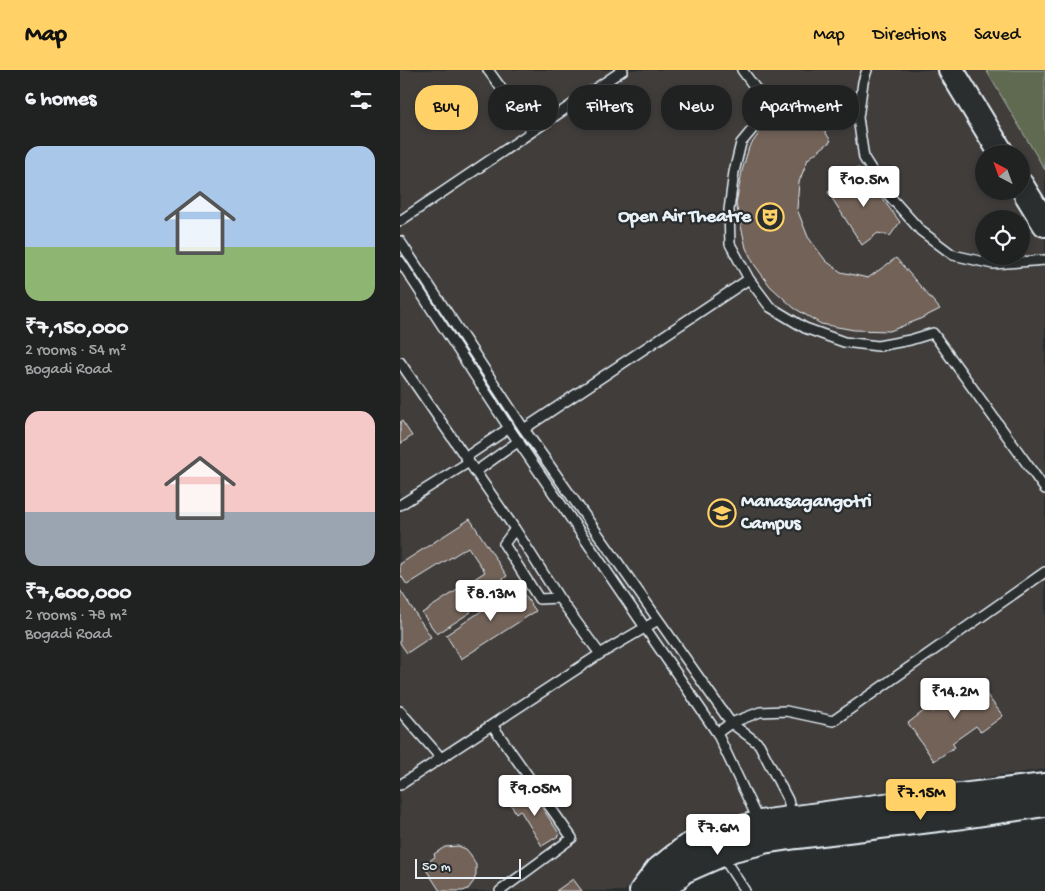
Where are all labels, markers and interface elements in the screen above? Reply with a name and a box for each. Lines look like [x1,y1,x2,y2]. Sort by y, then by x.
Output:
text: Map [25,21,67,50]
text: Map [813,25,845,46]
text: Directions [873,25,946,46]
text: Saved [974,25,1020,46]
chip: Buy [415,85,478,130]
chip: Rent [488,85,558,130]
chip: Filters [568,85,651,130]
chip: New [661,85,732,130]
chip: Apartment [742,85,859,130]
icon: filters [347,86,375,114]
text: 6 homes [25,88,96,113]
north arrow [975,145,1030,200]
map controls [975,145,1030,265]
pin: ₹10.5M [823,166,905,208]
text: ₹10.5M [839,172,889,191]
icon: home [155,178,245,268]
theatre icon: Open Air Theatre [755,202,785,232]
place label: Open Air Theatre [618,206,752,229]
button: locate [975,210,1030,265]
text: ₹7,150,000 [25,317,128,342]
text: 2 rooms · 54 m² [25,342,126,361]
text: Bogadi Road [25,361,111,380]
icon: home [155,443,245,533]
place label: Manasagangotri Campus [740,491,872,536]
school or university icon: Manasagangotri Campus [707,498,737,528]
pin: ₹8.13M [450,580,532,622]
text: ₹7,600,000 [25,582,131,607]
text: ₹8.13M [467,586,515,605]
text: 2 rooms · 78 m² [25,607,127,626]
text: Bogadi Road [25,626,111,645]
pin: ₹14.2M [914,678,996,720]
text: ₹14.2M [931,684,979,703]
pin: ₹9.05M [494,774,576,817]
pin: ₹7.15M [880,778,962,821]
text: ₹9.05M [510,781,560,800]
text: ₹7.15M [897,785,945,804]
pin: ₹7.6M [683,814,753,856]
text: ₹7.6M [697,820,739,839]
scale bar [415,856,521,879]
text: 50 m [422,859,451,876]

